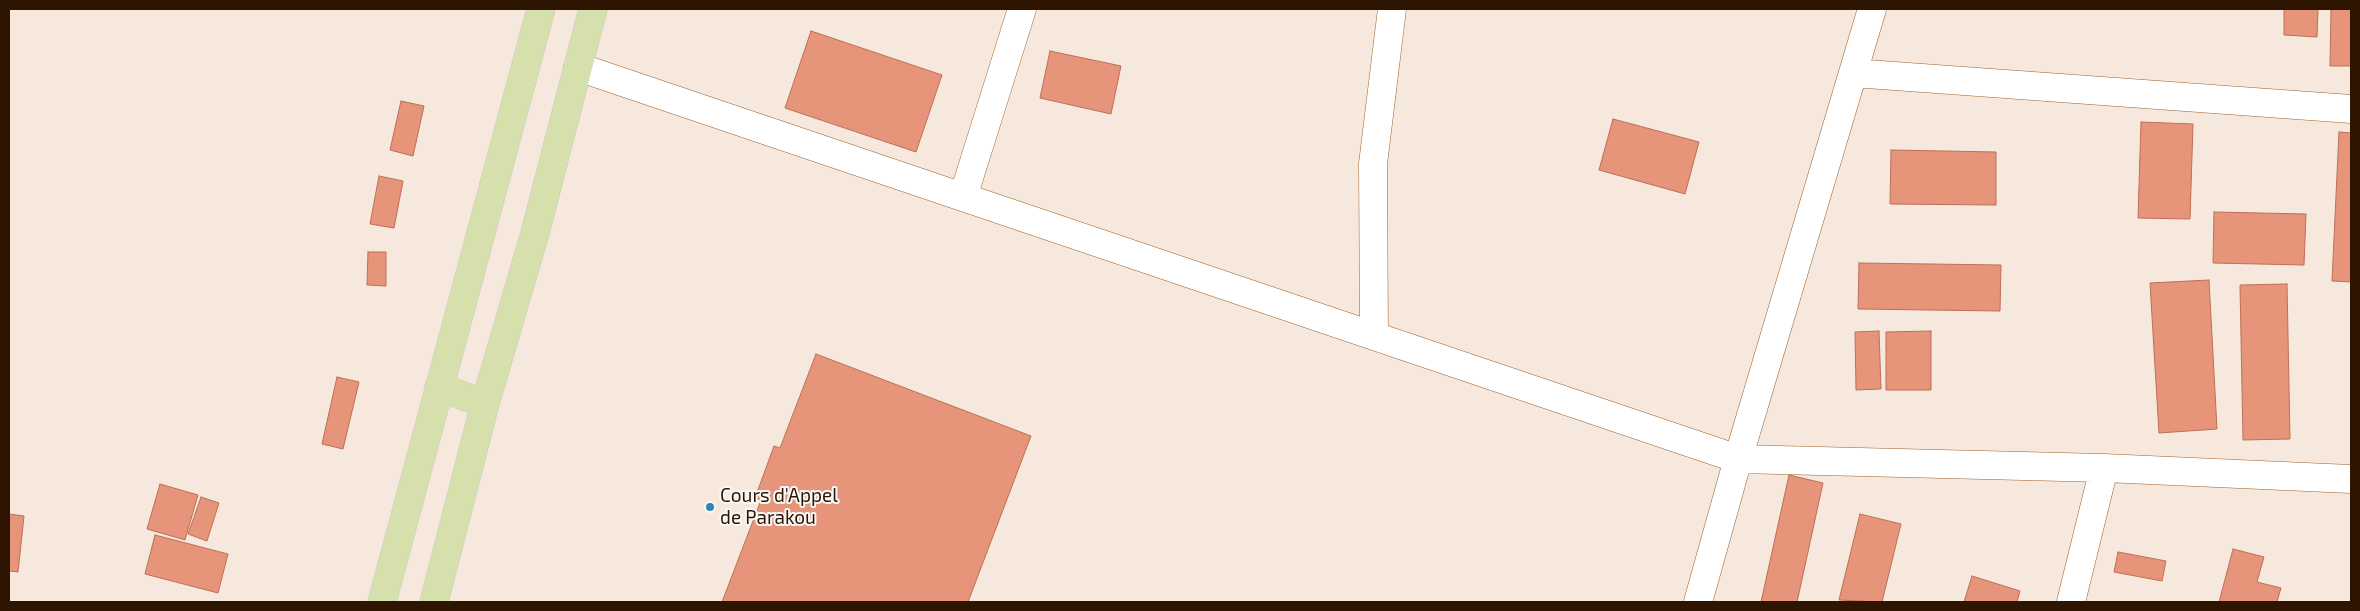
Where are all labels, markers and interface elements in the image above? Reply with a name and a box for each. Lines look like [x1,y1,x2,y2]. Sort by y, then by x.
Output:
place label: Cours d'Appel de Parakou [720,485,838,529]
marker: Cours d'Appel de Parakou [704,501,716,513]

